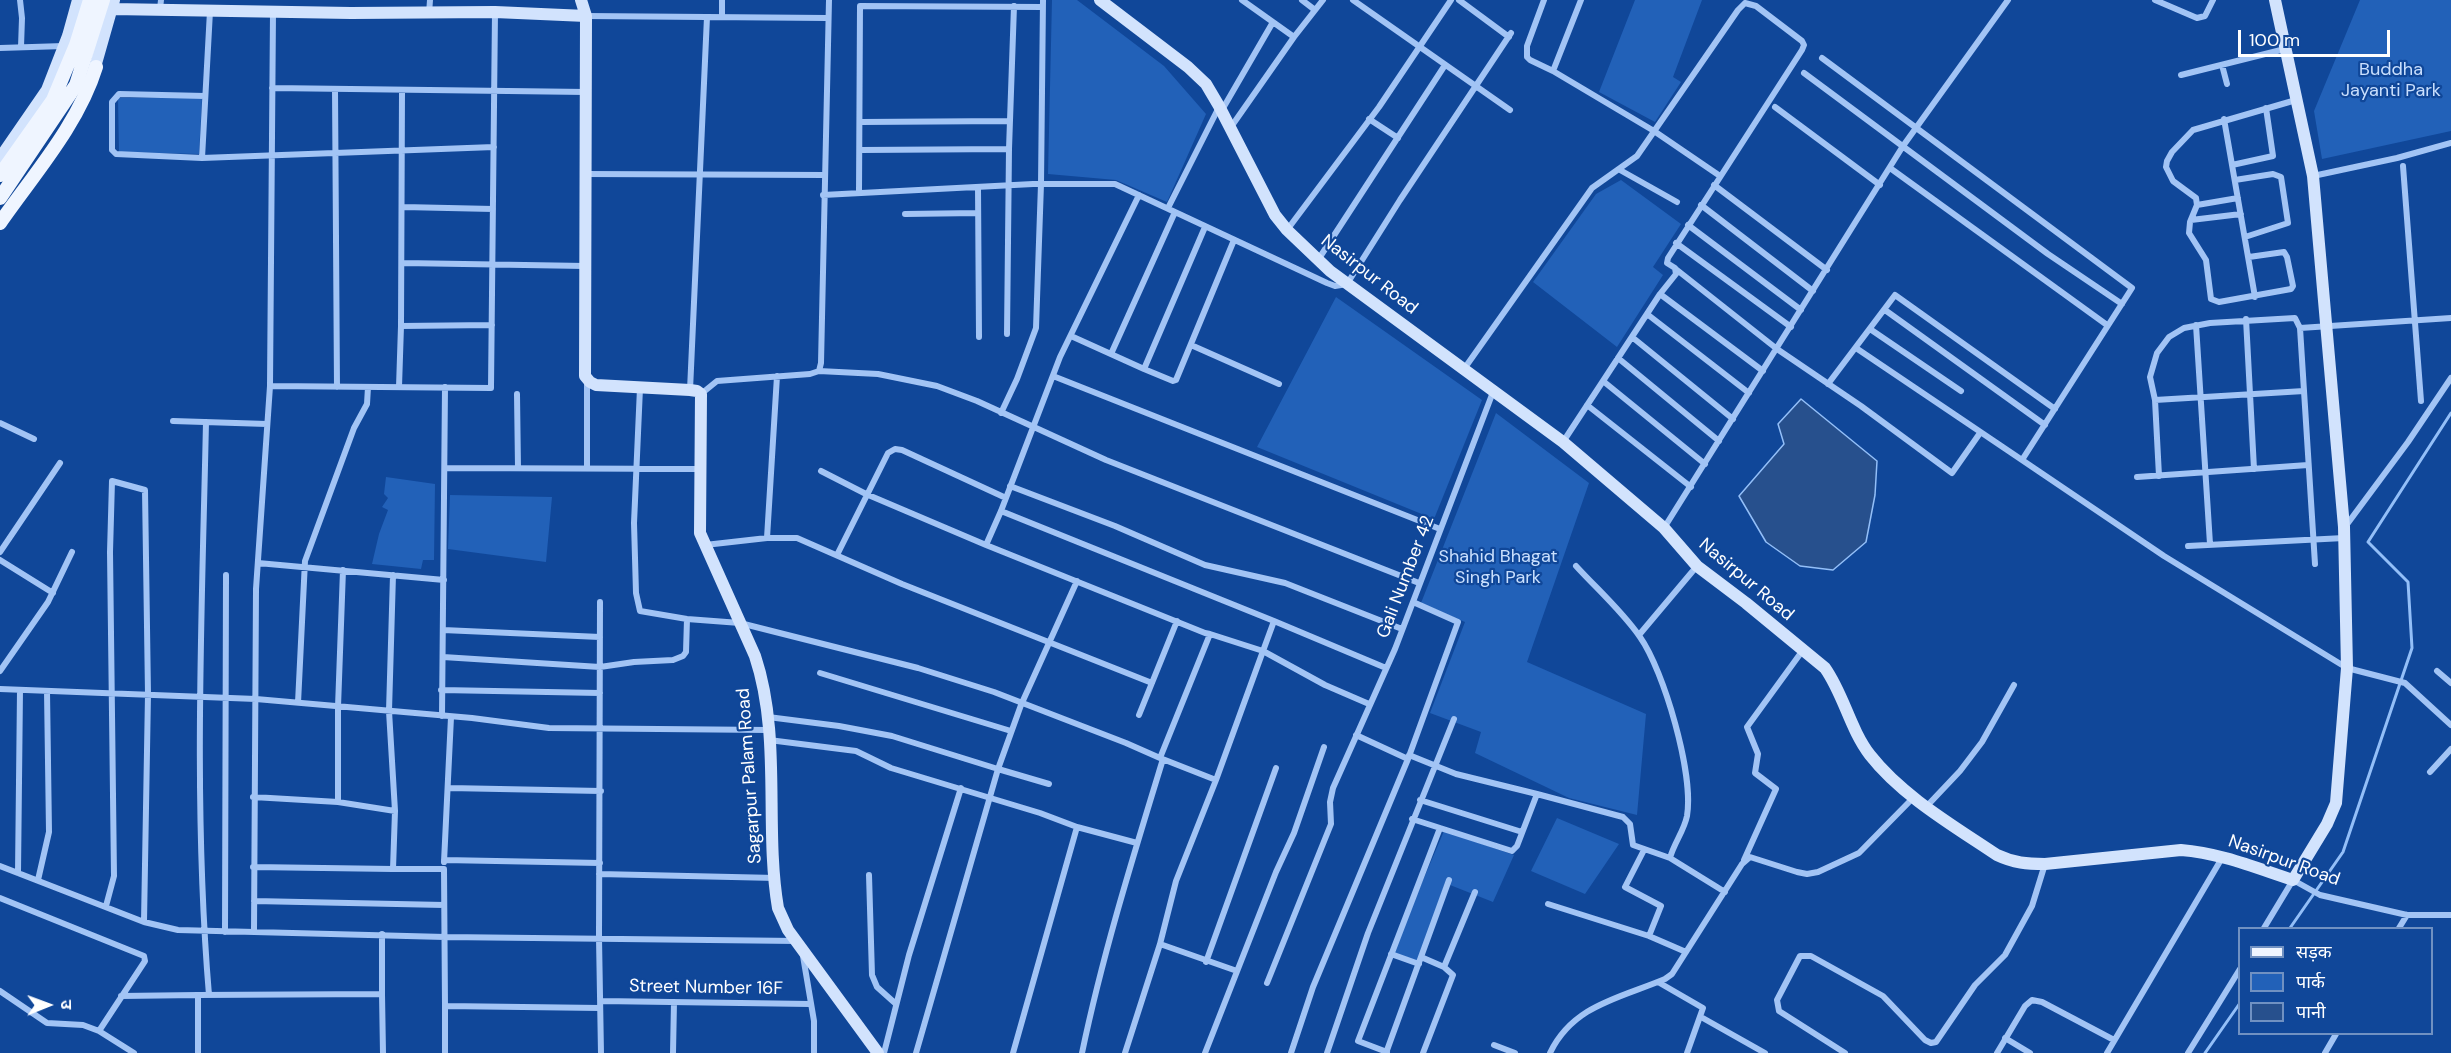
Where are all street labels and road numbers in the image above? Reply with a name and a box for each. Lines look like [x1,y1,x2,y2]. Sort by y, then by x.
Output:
street label: Nasirpur Road [1316,230,1422,320]
street label: Gali Number 42 [1373,513,1439,641]
street label: Nasirpur Road [1694,534,1798,626]
street label: Sagarpur Palam Road [733,687,767,865]
street label: Nasirpur Road [2225,831,2343,891]
street label: Street Number 16F [629,976,783,1000]

